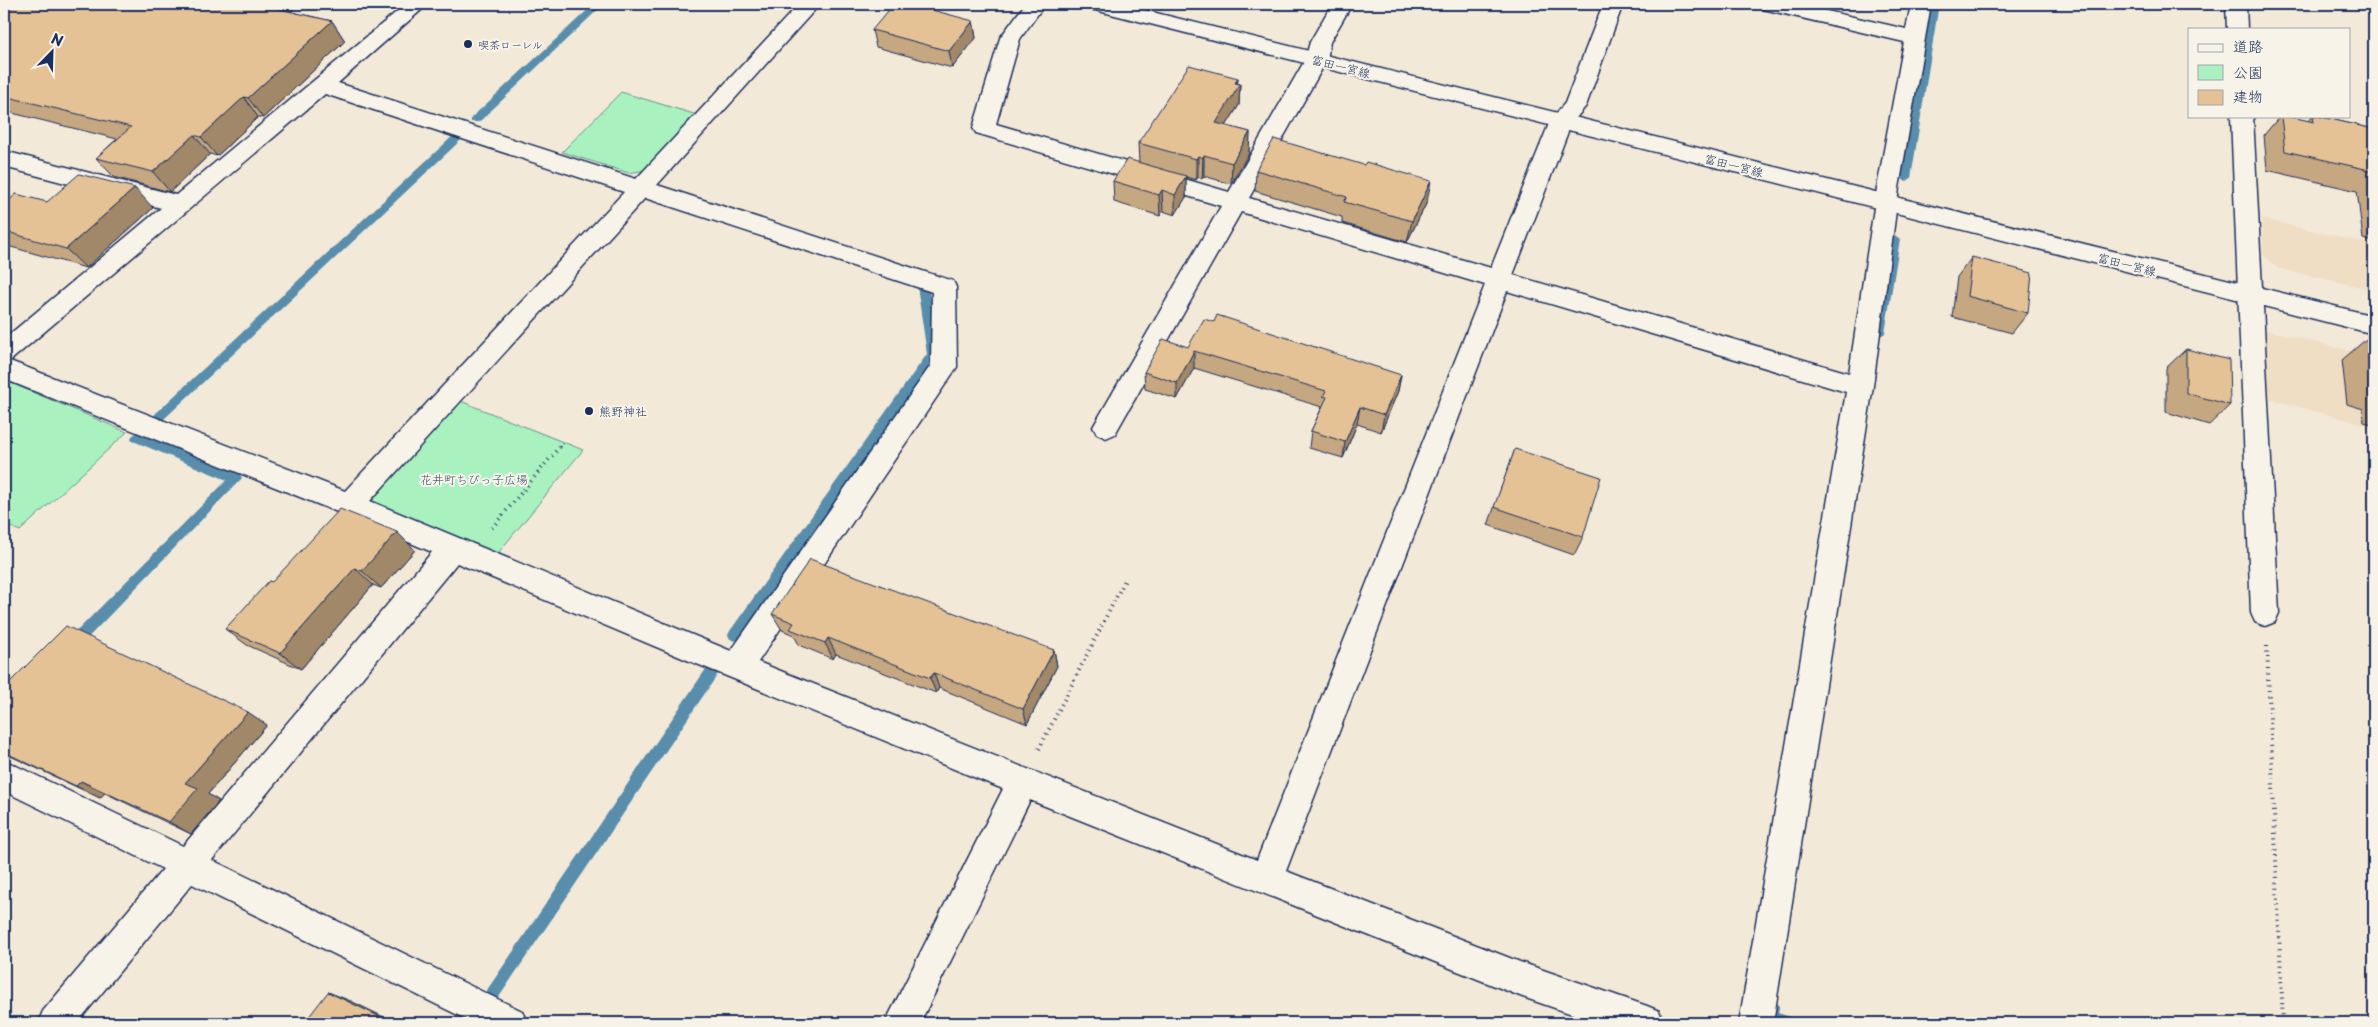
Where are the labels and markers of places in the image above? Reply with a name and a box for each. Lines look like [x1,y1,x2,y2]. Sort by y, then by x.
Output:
place label: 喫茶ローレル [478,36,543,53]
marker: 喫茶ローレル [462,38,474,50]
place label: 熊野神社 [599,402,647,420]
marker: 熊野神社 [583,405,595,417]

